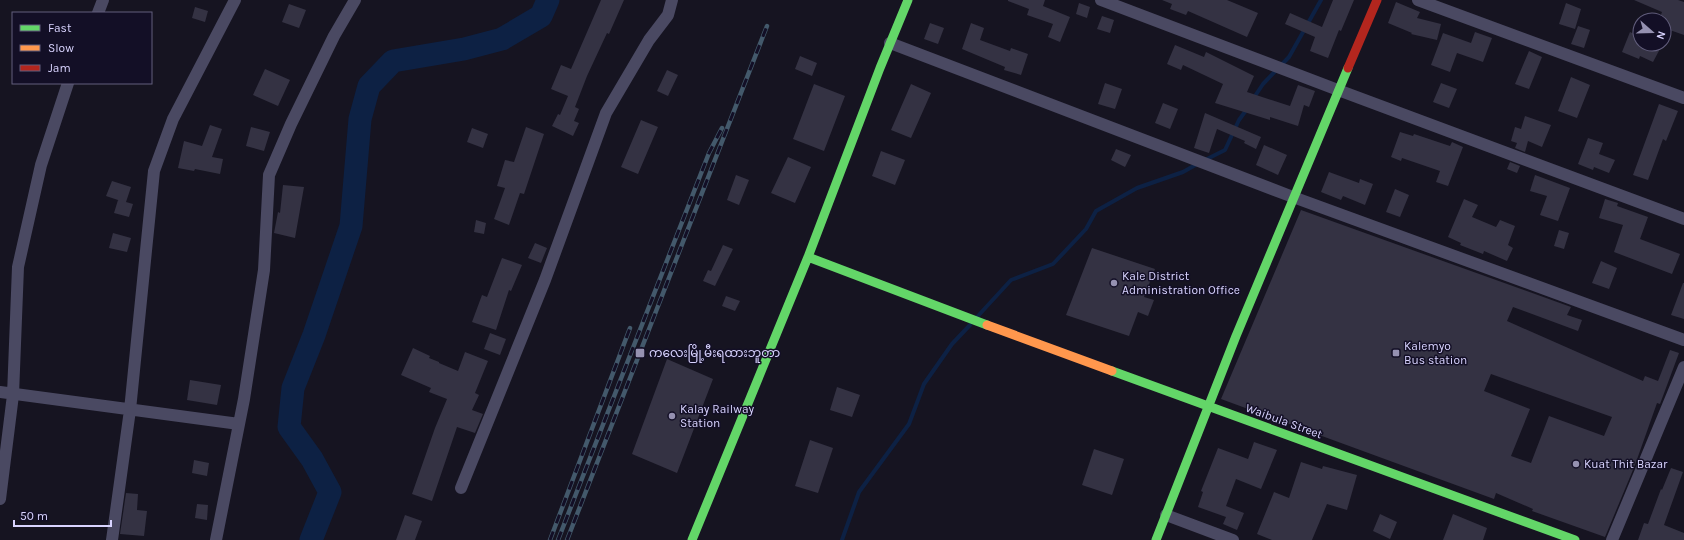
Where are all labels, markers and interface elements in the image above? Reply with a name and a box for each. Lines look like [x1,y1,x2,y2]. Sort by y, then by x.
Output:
legend [12,12,152,84]
north arrow [1632,12,1672,52]
text: Fast [48,21,72,35]
text: N [1653,29,1668,41]
text: Slow [48,41,74,55]
text: Jam [48,61,71,75]
place label: Kale District Administration Office [1122,269,1240,297]
marker: Kale District Administration Office [1109,278,1119,288]
place label: Kalemyo Bus station [1404,339,1467,367]
place label: ကလေးမြို့မီးရထားဘူတာ [649,344,780,363]
marker: ကလေးမြို့မီးရထားဘူတာ [634,347,646,359]
marker: Kalemyo Bus station [1391,348,1401,358]
street label: Waibula Street [1244,401,1325,442]
place label: Kalay Railway Station [680,402,754,430]
marker: Kalay Railway Station [667,411,677,421]
place label: Kuat Thit Bazar [1584,457,1668,471]
marker: Kuat Thit Bazar [1571,459,1581,469]
scale bar [14,502,111,528]
text: 50 m [20,509,48,523]

